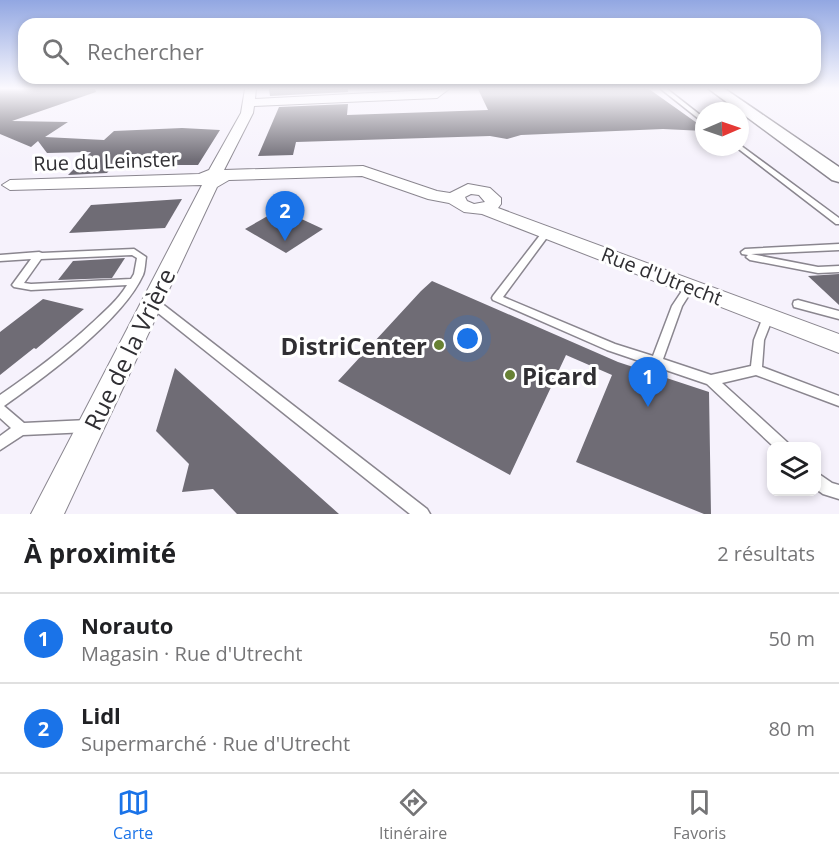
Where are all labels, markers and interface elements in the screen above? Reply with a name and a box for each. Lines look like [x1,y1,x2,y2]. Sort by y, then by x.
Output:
search box [18,18,821,84]
icon: search [39,35,72,68]
text: Rechercher [87,36,204,66]
north arrow [695,102,749,156]
street label: Rue du Leinster [33,145,179,177]
pin: 2 [266,192,304,241]
street label: Rue d'Utrecht [598,241,726,311]
street label: Rue de la Vrière [76,263,182,435]
your location [453,324,482,353]
place label: DistriCenter [281,329,427,362]
marker: DistriCenter [432,338,446,352]
pin: 1 [628,358,668,407]
place label: Picard [522,359,597,392]
marker: Picard [503,368,517,382]
map controls [767,442,821,496]
button: layers [767,442,821,496]
text: À proximité [24,535,176,571]
text: 2 résultats [717,540,815,567]
text: Norauto [81,610,173,640]
text: 1 [38,625,49,652]
text: 50 m [768,625,815,652]
text: Magasin · Rue d'Utrecht [81,640,302,667]
text: Lidl [81,700,121,730]
text: 2 [38,715,49,742]
text: 80 m [768,715,815,742]
text: Supermarché · Rue d'Utrecht [81,730,350,757]
tab: Carte [113,786,153,844]
tab: Itinéraire [379,786,447,844]
tab: Favoris [673,786,726,844]

